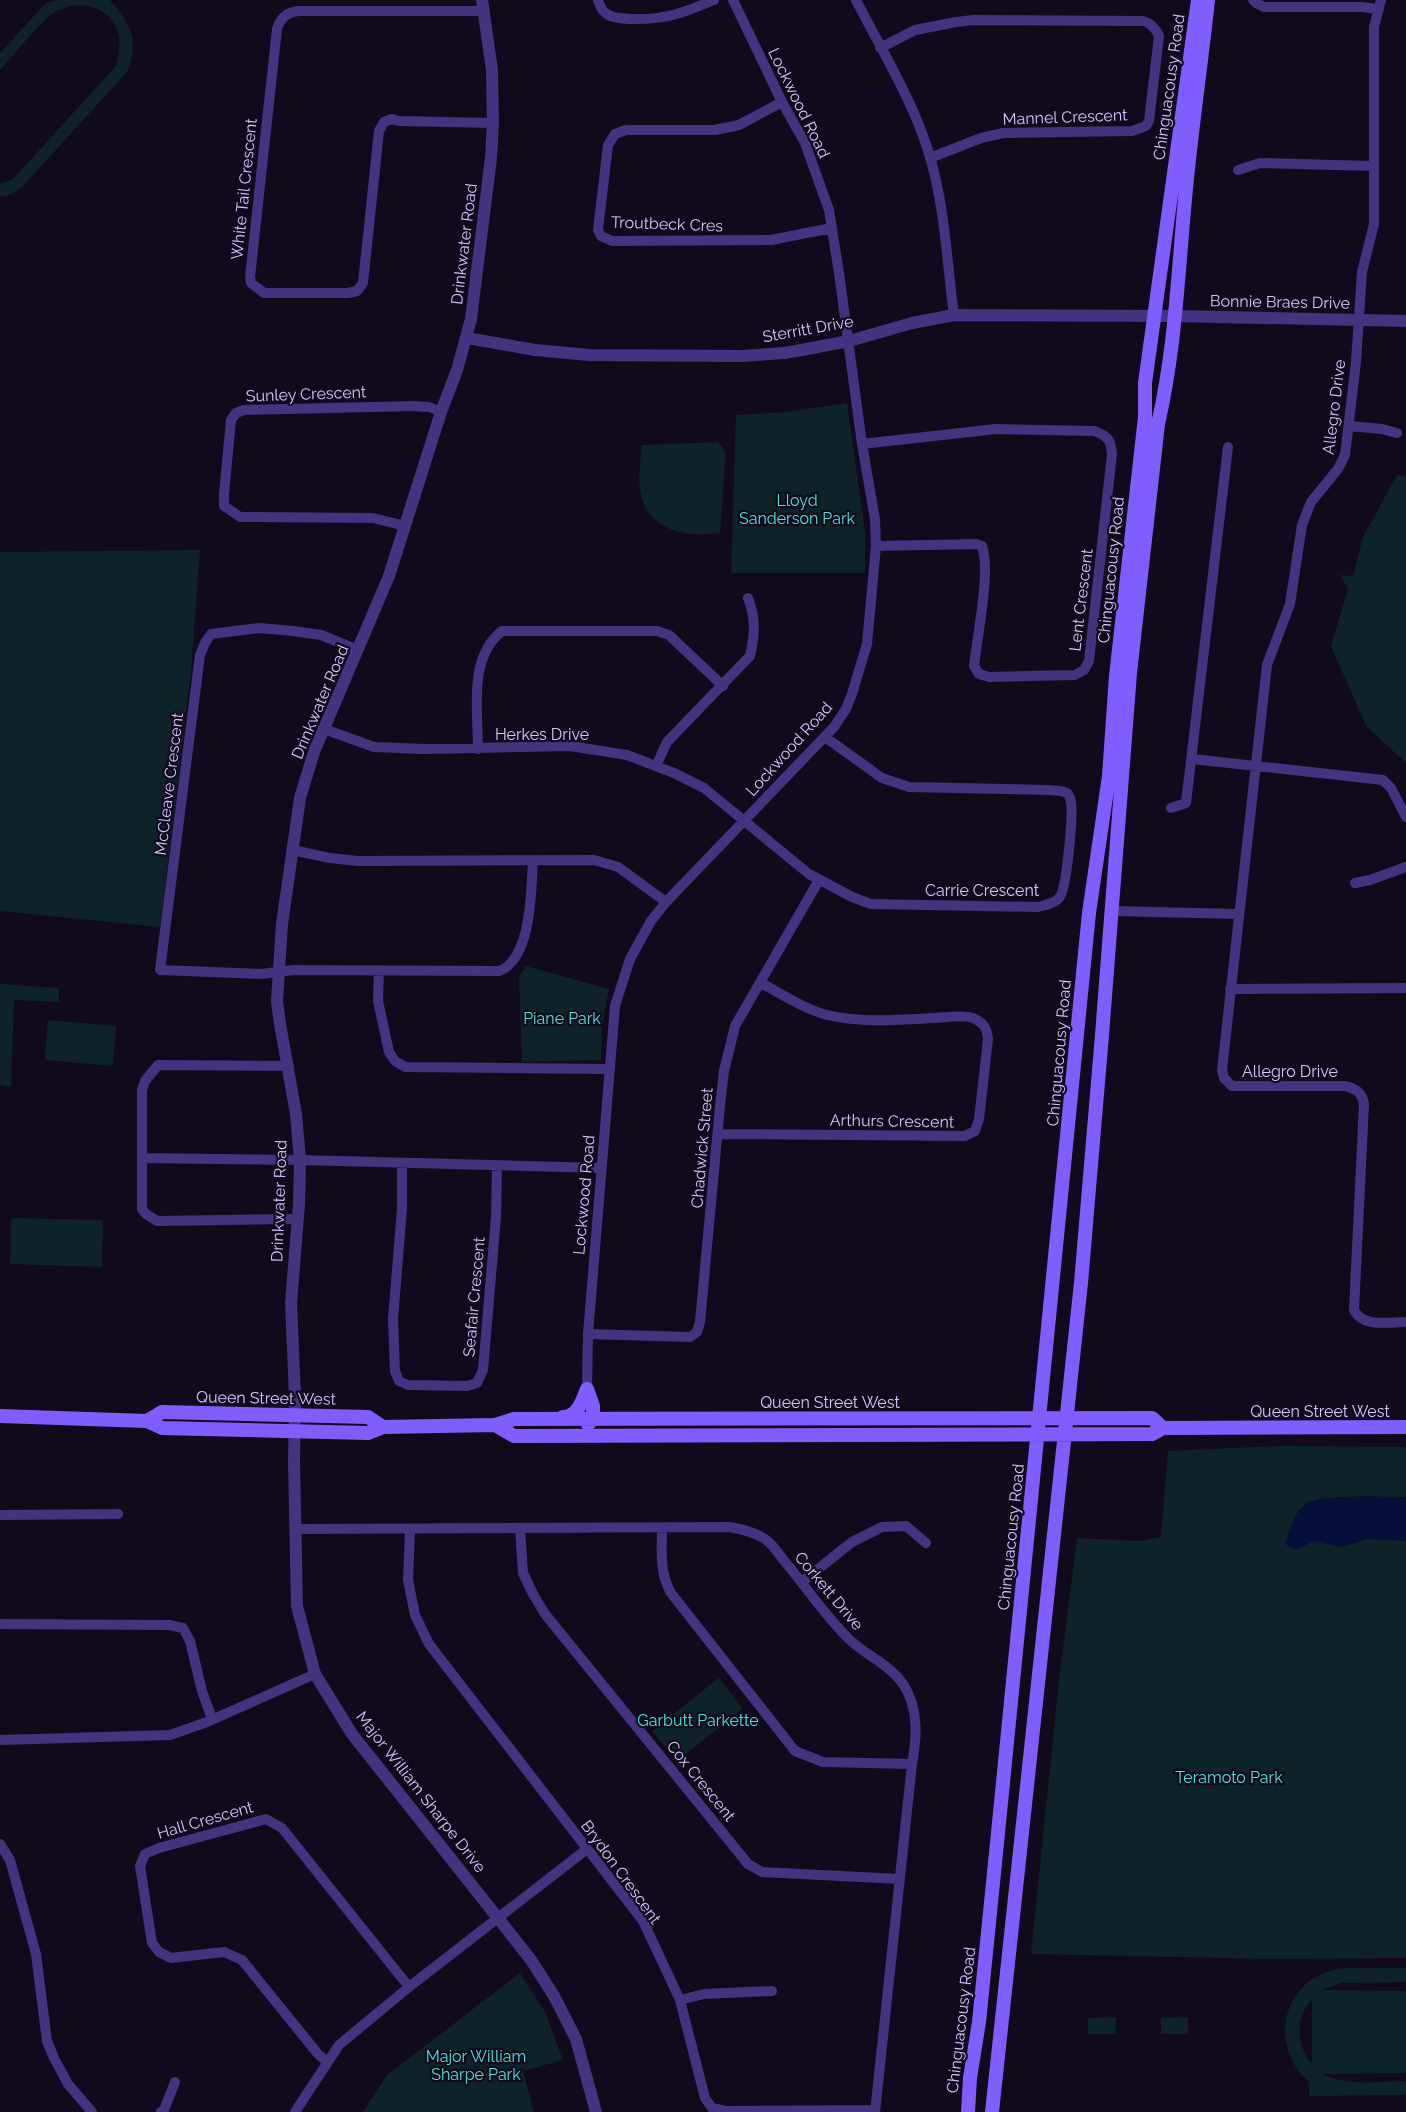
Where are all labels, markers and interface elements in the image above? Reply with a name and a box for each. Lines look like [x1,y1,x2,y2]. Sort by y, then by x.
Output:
street label: Chinguacousy Road [1149,13,1189,161]
street label: Lockwood Road [764,45,834,161]
street label: Mannel Crescent [1002,105,1128,129]
street label: White Tail Crescent [227,117,261,261]
street label: Drinkwater Road [447,182,481,306]
street label: Troutbeck Cres [611,213,724,235]
street label: Bonnie Braes Drive [1210,291,1350,313]
street label: Sterritt Drive [761,312,855,346]
street label: Allegro Drive [1319,358,1349,456]
street label: Sunley Crescent [245,382,367,406]
park label: Lloyd Sanderson Park [739,491,856,528]
street label: Chinguacousy Road [1094,496,1128,644]
street label: Lent Crescent [1065,547,1097,652]
street label: Drinkwater Road [287,642,353,762]
street label: Lockwood Road [742,698,836,800]
street label: McCleave Crescent [151,711,187,856]
street label: Herkes Drive [495,725,589,744]
street label: Carrie Crescent [925,881,1040,900]
street label: Chinguacousy Road [1043,979,1075,1127]
park label: Piane Park [523,1009,601,1028]
street label: Allegro Drive [1242,1062,1338,1081]
street label: Chadwick Street [687,1086,717,1209]
street label: Arthurs Crescent [830,1110,955,1132]
street label: Lockwood Road [569,1134,599,1256]
street label: Drinkwater Road [267,1140,291,1262]
street label: Seafair Crescent [459,1235,489,1358]
street label: Queen Street West [196,1387,337,1409]
street label: Queen Street West [760,1393,900,1412]
street label: Queen Street West [1250,1402,1390,1421]
street label: Chinguacousy Road [994,1463,1028,1611]
street label: Corkett Drive [791,1548,867,1634]
street label: Major William Sharpe Drive [352,1708,490,1876]
park label: Garbutt Parkette [637,1711,759,1730]
street label: Cox Crescent [663,1737,740,1826]
park label: Teramoto Park [1175,1768,1283,1787]
street label: Hall Crescent [155,1797,256,1843]
street label: Brydon Crescent [577,1816,665,1928]
street label: Chinguacousy Road [943,1946,979,2094]
park label: Major William Sharpe Park [426,2047,526,2084]

